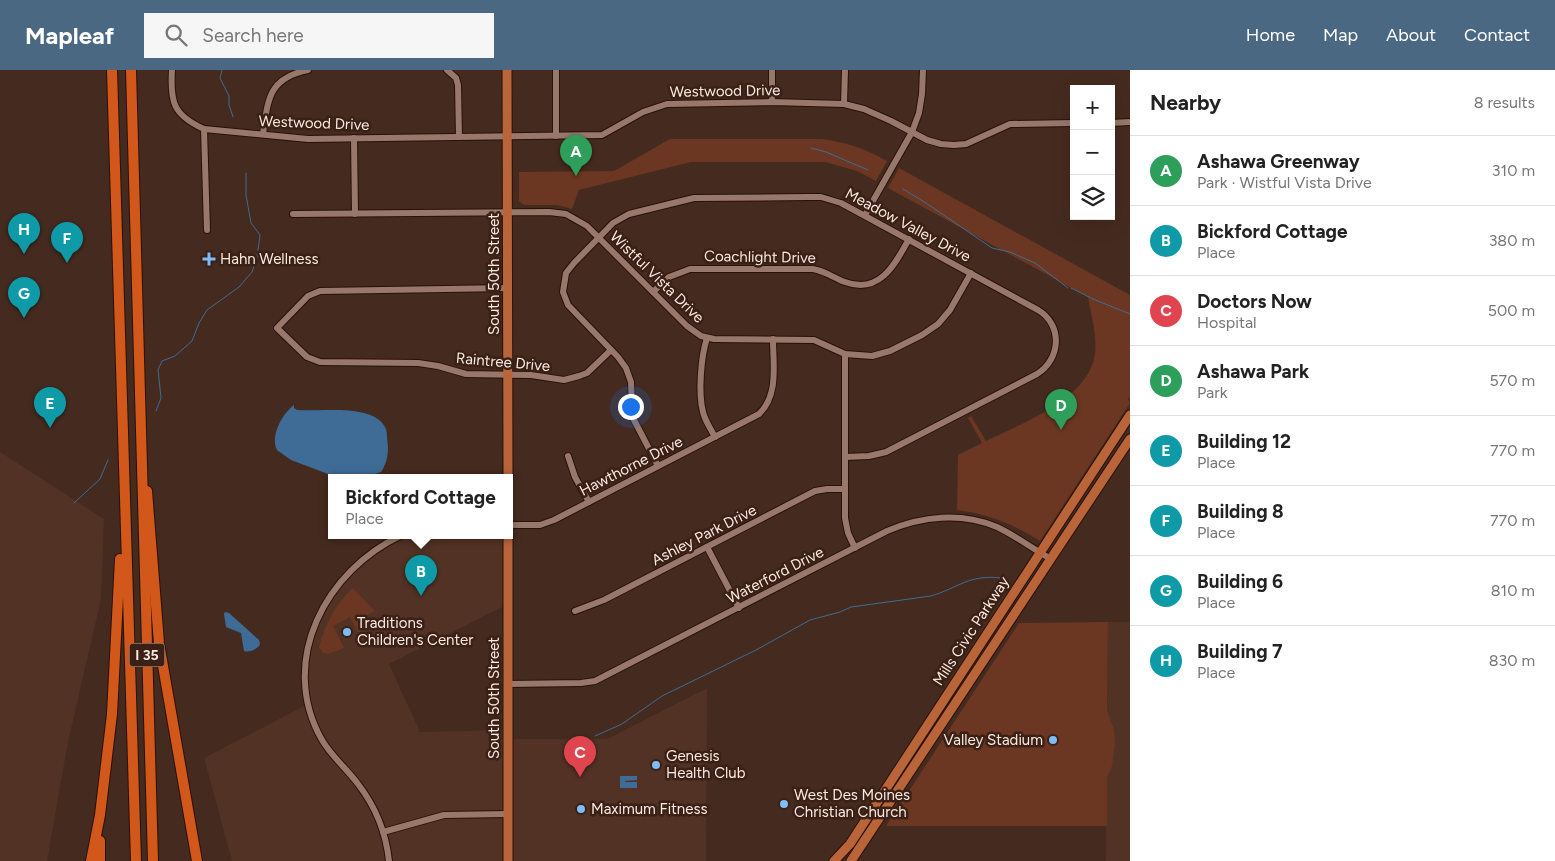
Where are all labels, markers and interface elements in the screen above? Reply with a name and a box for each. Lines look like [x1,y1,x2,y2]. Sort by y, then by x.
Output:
search box [144,13,494,58]
text: Mapleaf [25,21,114,50]
icon: search [162,21,190,49]
text: Search here [202,24,304,47]
text: Home [1246,24,1295,46]
text: Map [1323,24,1358,46]
text: About [1386,24,1436,46]
text: Contact [1464,24,1530,46]
street label: Westwood Drive [669,81,781,101]
map controls [1070,85,1115,220]
button: + [1070,85,1115,130]
text: Nearby [1150,90,1221,115]
text: 8 results [1474,93,1535,112]
street label: Westwood Drive [258,112,370,134]
button: − [1070,130,1115,175]
pin: A [560,135,592,176]
text: Ashawa Greenway [1197,150,1360,173]
text: A [1160,161,1172,180]
text: 310 m [1492,161,1535,180]
text: Park · Wistful Vista Drive [1197,173,1372,192]
button: layers [1070,175,1115,220]
street label: Meadow Valley Drive [842,184,974,266]
pin: H [8,213,40,254]
street label: South 50th Street [485,213,503,335]
text: Bickford Cottage [1197,220,1348,243]
pin: F [51,222,83,263]
street label: Wistful Vista Drive [606,227,708,327]
text: B [1161,231,1171,250]
text: 380 m [1489,231,1535,250]
text: Place [1197,243,1235,262]
street label: Coachlight Drive [704,247,816,267]
place label: Hahn Wellness [220,250,318,268]
marker: Hahn Wellness [202,252,216,266]
pin: G [8,277,40,318]
text: Doctors Now [1197,290,1312,313]
text: C [1160,301,1172,320]
text: 500 m [1488,301,1535,320]
text: Hospital [1197,313,1257,332]
street label: Raintree Drive [455,349,551,375]
text: Ashawa Park [1197,360,1309,383]
text: D [1160,371,1172,390]
text: 570 m [1489,371,1535,390]
text: Park [1197,383,1227,402]
pin: E [34,387,66,428]
pin: D [1045,389,1077,430]
your location [618,394,644,420]
text: Building 12 [1197,430,1291,453]
street label: Hawthorne Drive [576,432,686,500]
text: E [1161,441,1171,460]
text: 770 m [1490,441,1535,460]
text: Place [1197,453,1235,472]
popup [328,474,513,539]
text: Bickford Cottage [345,486,496,509]
text: Building 8 [1197,500,1284,523]
street label: Ashley Park Drive [649,501,759,569]
text: Place [345,509,384,528]
text: F [1162,511,1170,530]
text: 770 m [1490,511,1535,530]
text: Place [1197,523,1235,542]
street label: Waterford Drive [723,543,827,607]
pin: B [405,555,437,596]
text: Building 6 [1197,570,1283,593]
street label: Mills Civic Parkway [929,573,1013,689]
text: G [1160,581,1172,600]
text: 810 m [1491,581,1535,600]
text: Place [1197,593,1235,612]
place label: Traditions Children's Center [357,614,473,649]
marker: Traditions Children's Center [341,626,353,638]
street label: South 50th Street [485,637,503,759]
text: Building 7 [1197,640,1283,663]
road number: I 35 [130,644,164,666]
text: H [1160,651,1172,670]
text: 830 m [1489,651,1535,670]
text: Place [1197,663,1235,682]
place label: Valley Stadium [943,731,1043,749]
marker: Valley Stadium [1047,734,1059,746]
pin: C [564,736,596,777]
place label: Genesis Health Club [666,747,746,782]
marker: Genesis Health Club [650,759,662,771]
place label: West Des Moines Christian Church [794,786,910,821]
marker: West Des Moines Christian Church [778,798,790,810]
place label: Maximum Fitness [591,800,707,818]
marker: Maximum Fitness [575,803,587,815]

